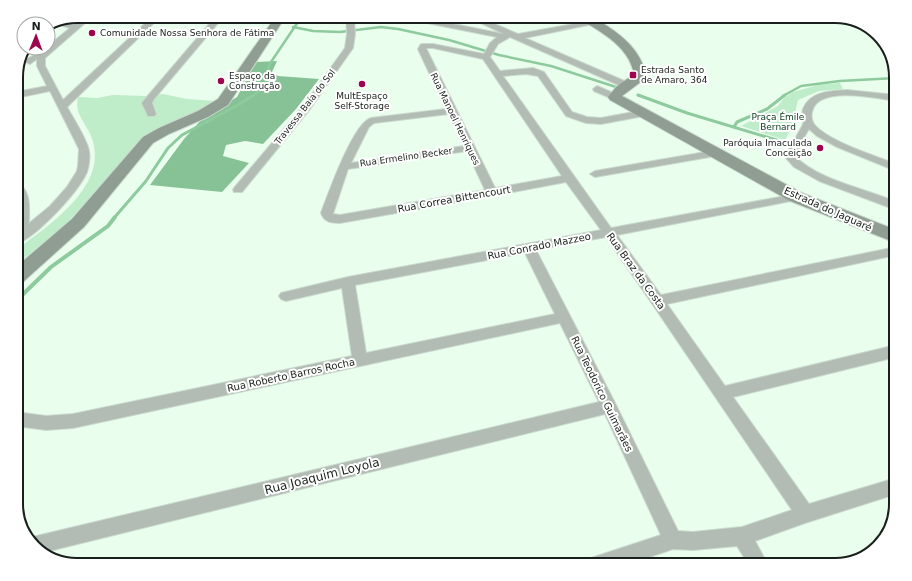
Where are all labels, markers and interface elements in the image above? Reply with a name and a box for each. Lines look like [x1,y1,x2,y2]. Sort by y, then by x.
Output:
north arrow [16,16,56,56]
text: N [31,20,41,33]
marker: Comunidade Nossa Senhora de Fátima [87,28,97,38]
place label: Comunidade Nossa Senhora de Fátima [100,28,274,38]
place label: Estrada Santo de Amaro, 364 [641,65,708,85]
street label: Travessa Baía do Sol [272,68,337,147]
marker: Estrada Santo de Amaro, 364 [628,70,638,80]
place label: Espaço da Construção [229,71,281,91]
street label: Rua Manoel Henriques [428,71,482,167]
marker: Espaço da Construção [216,76,226,86]
marker: MultEspaço Self-Storage [357,79,367,89]
place label: MultEspaço Self-Storage [335,91,390,111]
park label: Praça Émile Bernard [752,111,805,132]
place label: Paróquia Imaculada Conceição [723,138,812,158]
marker: Paróquia Imaculada Conceição [815,143,825,153]
street label: Rua Ermelino Becker [359,146,453,168]
street label: Rua Correa Bittencourt [397,184,511,214]
street label: Estrada do Jaguaré [782,185,874,233]
street label: Rua Conrado Mazzeo [486,231,592,261]
street label: Rua Braz da Costa [605,231,667,311]
street label: Rua Teodorico Guimarães [569,334,635,454]
street label: Rua Roberto Barros Rocha [226,356,356,394]
street label: Rua Joaquim Loyola [263,455,381,497]

